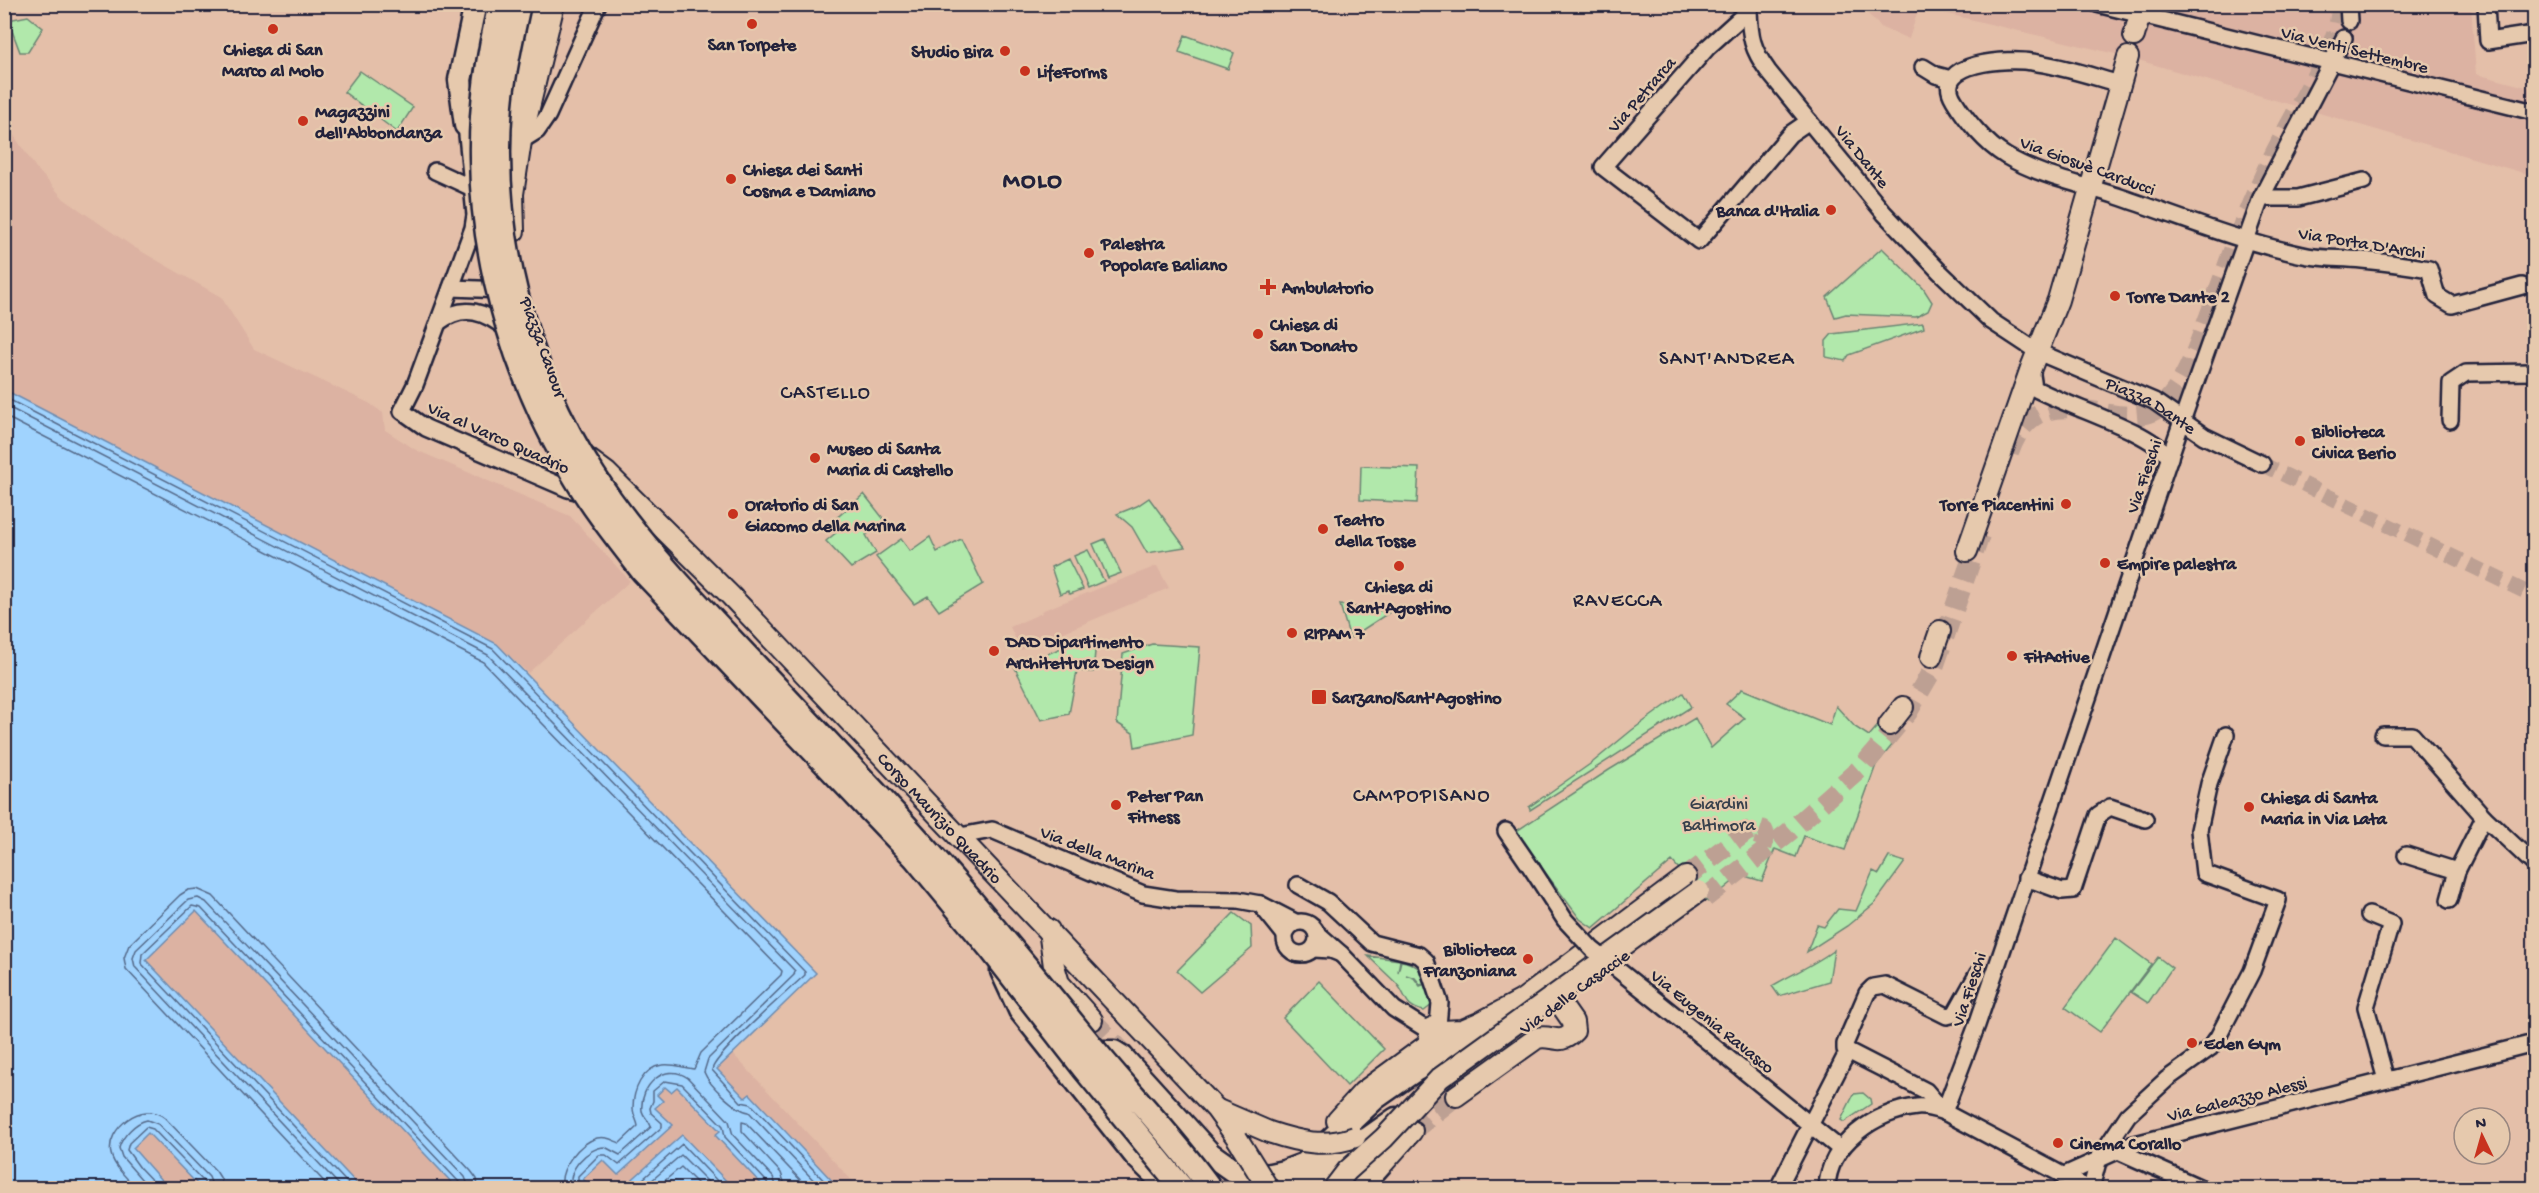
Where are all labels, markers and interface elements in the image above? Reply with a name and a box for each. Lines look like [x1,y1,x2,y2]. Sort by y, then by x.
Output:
marker: San Torpete [745,17,759,31]
marker: Chiesa di San Marco al Molo [266,22,280,36]
street label: Via Venti Settembre [2278,23,2431,80]
place label: San Torpete [708,36,797,57]
place label: Chiesa di San Marco al Molo [222,41,325,83]
place label: Studio Bira [911,43,994,64]
marker: Studio Bira [998,44,1012,58]
street label: Via Petrarca [1604,53,1682,139]
place label: LifeForms [1037,63,1108,84]
marker: LifeForms [1018,64,1032,78]
place label: Magazzini dell'Abbondanza [315,103,443,145]
marker: Magazzini dell'Abbondanza [296,114,310,128]
street label: Via Dante [1829,121,1893,194]
street label: Via Giosuè Carducci [2016,133,2158,202]
place label: Chiesa dei Santi Cosma e Damiano [742,161,876,203]
district label: MOLO [1003,168,1063,197]
marker: Chiesa dei Santi Cosma e Damiano [724,172,738,186]
place label: Banca d'Italia [1715,202,1820,223]
marker: Banca d'Italia [1824,203,1838,217]
street label: Via Porta D'Archi [2296,224,2427,265]
place label: Palestra Popolare Baliano [1100,235,1228,277]
marker: Palestra Popolare Baliano [1082,246,1096,260]
marker: Ambulatorio [1259,278,1277,296]
place label: Ambulatorio [1281,279,1374,300]
place label: Torre Dante 2 [2125,288,2230,309]
marker: Torre Dante 2 [2108,289,2122,303]
street label: Piazza Cavour [513,294,570,403]
place label: Chiesa di San Donato [1269,316,1358,358]
marker: Chiesa di San Donato [1251,327,1265,341]
district label: SANT'ANDREA [1659,349,1795,372]
street label: Piazza Dante [2101,373,2200,441]
district label: CASTELLO [781,383,871,406]
street label: Via al Varco Quadrio [423,398,572,480]
place label: Biblioteca Civica Berio [2311,423,2397,465]
marker: Biblioteca Civica Berio [2293,434,2307,448]
street label: Via Fieschi [2123,437,2168,518]
place label: Museo di Santa Maria di Castello [827,440,954,482]
marker: Museo di Santa Maria di Castello [808,451,822,465]
place label: Oratorio di San Giacomo della Marina [745,496,906,538]
place label: Torre Piacentini [1938,496,2054,517]
marker: Torre Piacentini [2059,497,2073,511]
marker: Oratorio di San Giacomo della Marina [726,507,740,521]
place label: Teatro della Tosse [1333,511,1417,553]
marker: Teatro della Tosse [1316,522,1330,536]
place label: Empire palestra [2117,555,2237,576]
marker: Empire palestra [2098,556,2112,570]
marker: Chiesa di Sant'Agostino [1392,559,1406,573]
place label: Chiesa di Sant'Agostino [1347,578,1452,620]
district label: RAVECCA [1573,591,1663,614]
place label: RIPAM 7 [1303,625,1366,646]
marker: RIPAM 7 [1285,626,1299,640]
place label: DAD Dipartimento Architettura Design [1004,633,1154,675]
marker: DAD Dipartimento Architettura Design [987,644,1001,658]
place label: FitActive [2023,648,2090,669]
marker: FitActive [2005,649,2019,663]
marker: Sarzano/Sant'Agostino [1310,688,1328,706]
place label: Sarzano/Sant'Agostino [1332,689,1502,710]
street label: Corso Maurizio Quadrio [871,749,1006,889]
district label: CAMPOPISANO [1353,786,1491,809]
place label: Peter Pan Fitness [1127,787,1203,829]
place label: Chiesa di Santa Maria in Via Lata [2260,789,2388,831]
park label: Giardini Baltimora [1682,795,1756,837]
marker: Peter Pan Fitness [1109,798,1123,812]
marker: Chiesa di Santa Maria in Via Lata [2242,800,2256,814]
street label: Via della Marina [1036,822,1159,886]
place label: Biblioteca Franzoniana [1423,941,1517,983]
street label: Via delle Casaccie [1515,946,1635,1041]
street label: Via Fieschi [1948,950,1992,1031]
marker: Biblioteca Franzoniana [1521,952,1535,966]
street label: Via Eugenia Ravasco [1644,966,1778,1079]
place label: Eden Gym [2204,1035,2281,1056]
marker: Eden Gym [2185,1036,2199,1050]
street label: Via Galeazzo Alessi [2165,1073,2310,1128]
north arrow [2452,1106,2512,1166]
text: N [2475,1115,2488,1134]
place label: Cinema Corallo [2069,1135,2182,1156]
marker: Cinema Corallo [2051,1136,2065,1150]

